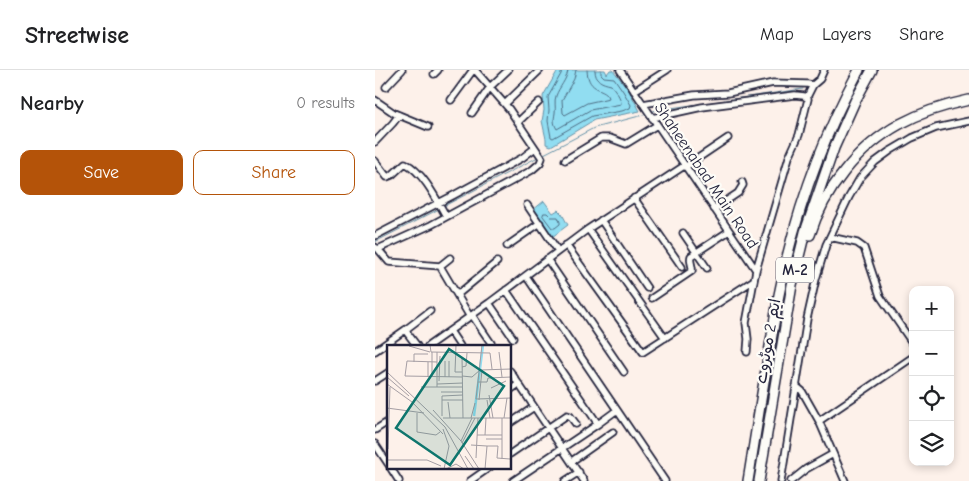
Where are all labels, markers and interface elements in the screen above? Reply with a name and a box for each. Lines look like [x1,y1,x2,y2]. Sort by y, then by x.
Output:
text: Streetwise [25,21,129,49]
text: Map [760,24,794,45]
text: Layers [822,24,871,45]
text: Share [899,24,944,45]
text: Nearby [20,91,84,115]
text: 0 results [296,94,355,112]
street label: Shaheenabad Main Road [651,99,762,252]
button: Save [20,150,183,195]
button: Share [193,150,355,195]
road number: M-2 [776,258,814,282]
map controls [909,286,954,466]
button: + [909,286,954,331]
street label: ایم 2 موٹروے [752,297,787,386]
button: − [909,331,954,376]
inset map [387,345,511,468]
button: locate [909,376,954,421]
button: layers [909,421,954,466]

